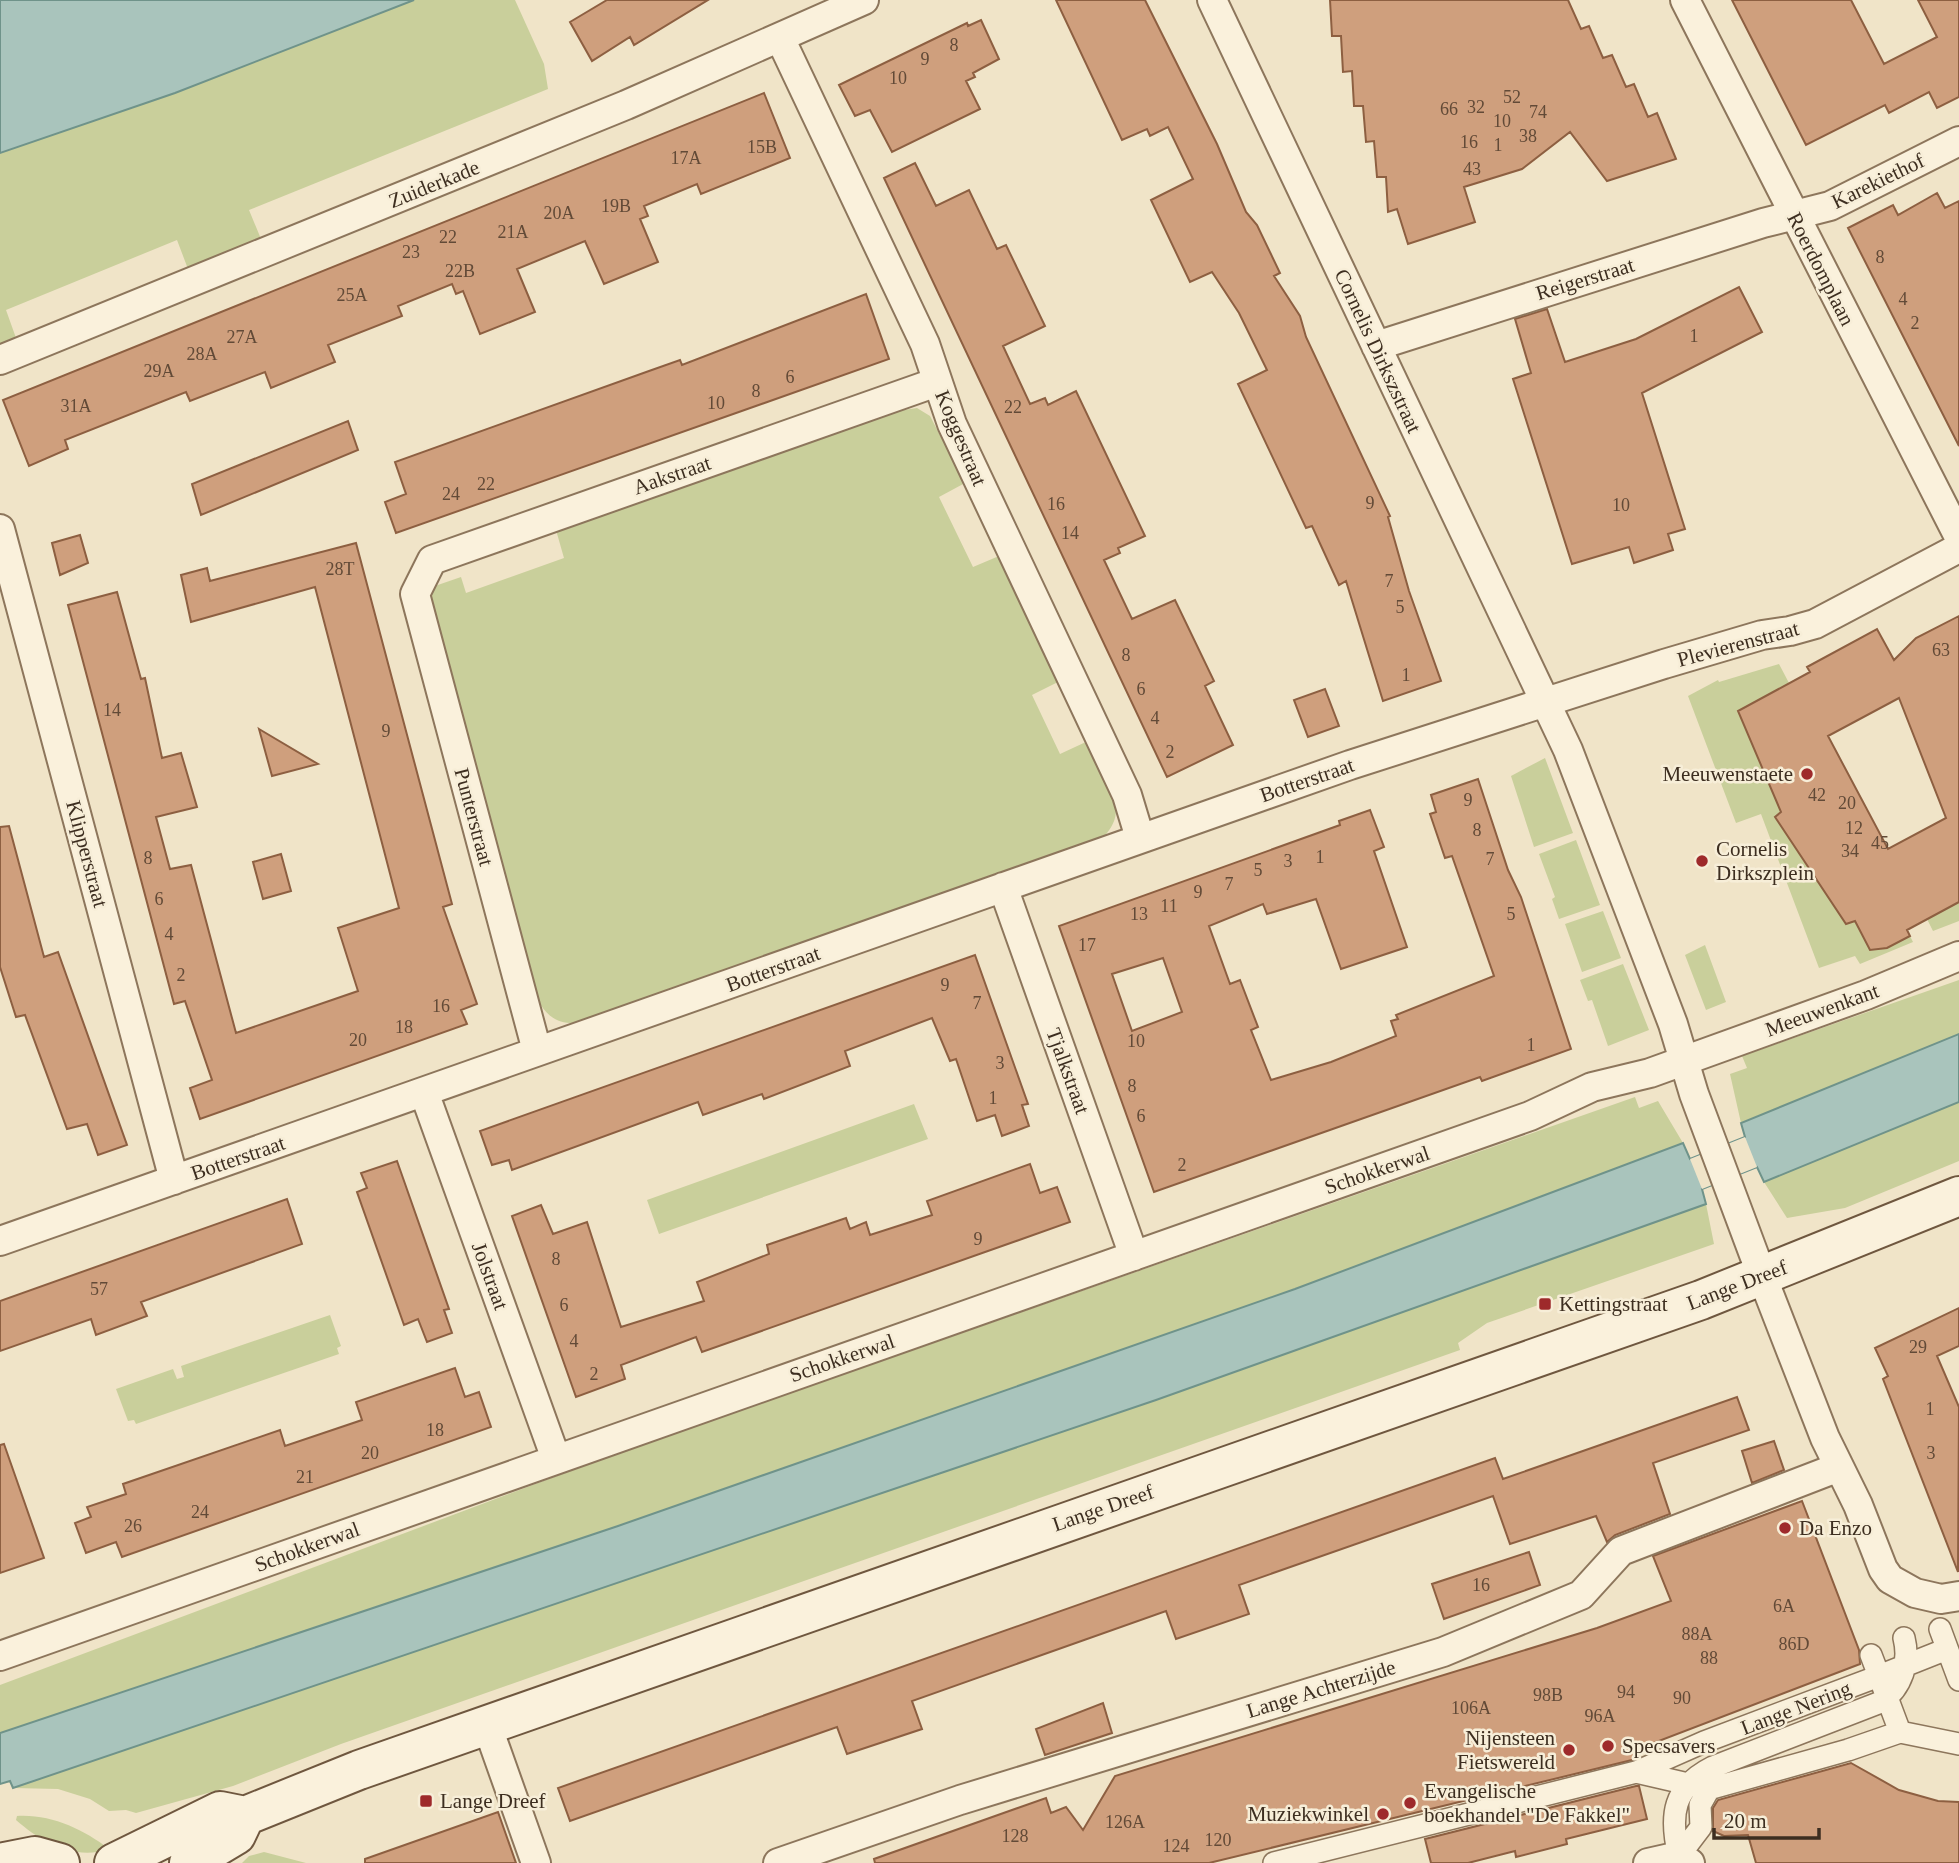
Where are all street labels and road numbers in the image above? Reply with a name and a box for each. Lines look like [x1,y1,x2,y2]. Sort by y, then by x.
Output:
street label: Karekiethof [1828,148,1928,214]
street label: Zuiderkade [385,155,483,213]
street label: Roerdomplaan [1782,208,1860,330]
street label: Reigerstraat [1533,253,1637,305]
street label: Cornelis Dirkszstraat [1330,265,1427,437]
street label: Koggestraat [930,387,992,490]
street label: Aakstraat [630,451,714,499]
street label: Plevierenstraat [1675,616,1802,672]
street label: Botterstraat [1257,753,1357,807]
street label: Punterstraat [449,765,499,869]
street label: Klipperstraat [61,798,113,910]
street label: Botterstraat [723,941,823,997]
street label: Meeuwenkant [1762,978,1882,1042]
street label: Tjalkstraat [1041,1025,1095,1117]
street label: Botterstraat [188,1131,288,1185]
street label: Schokkerwal [1321,1141,1433,1199]
street label: Jolstraat [467,1239,513,1313]
street label: Lange Dreef [1683,1255,1791,1315]
street label: Schokkerwal [786,1329,898,1387]
street label: Lange Dreef [1049,1479,1157,1537]
street label: Schokkerwal [251,1517,363,1577]
street label: Lange Achterzijde [1244,1655,1398,1723]
street label: Lange Nering [1738,1676,1855,1740]

